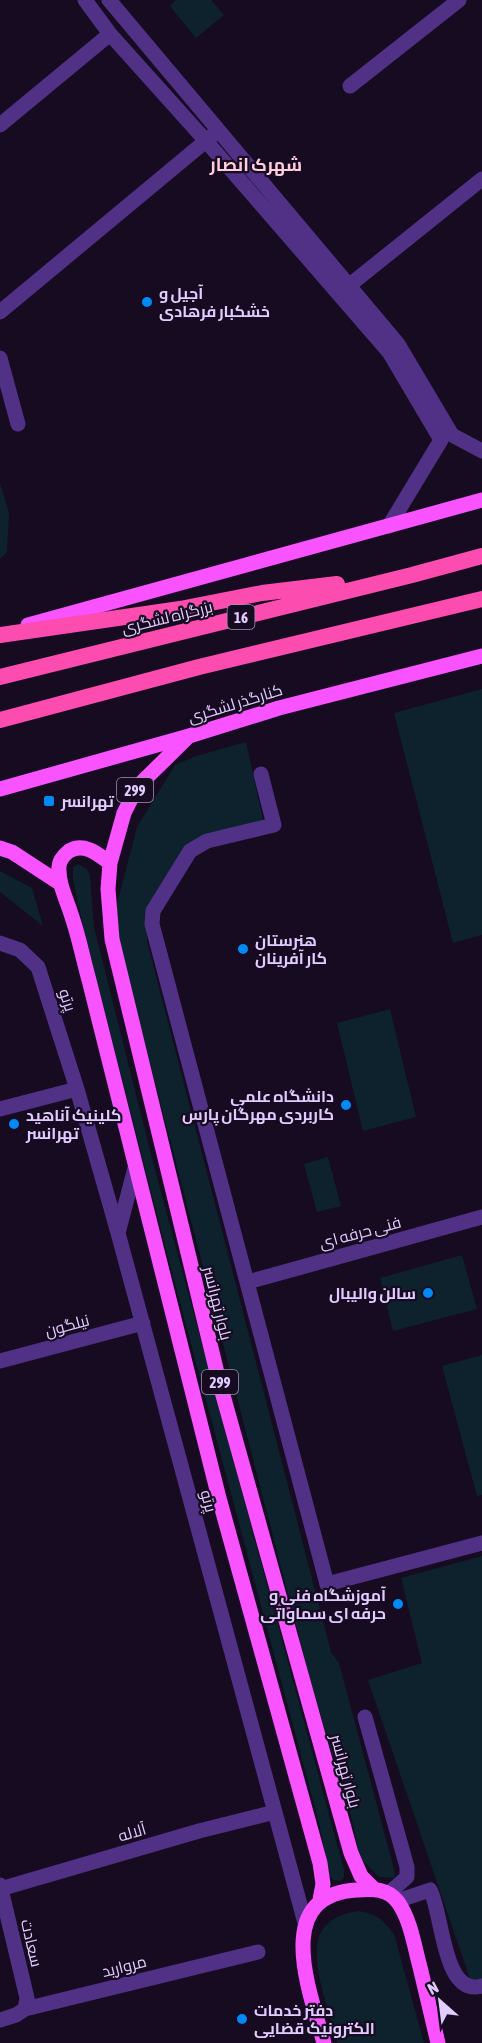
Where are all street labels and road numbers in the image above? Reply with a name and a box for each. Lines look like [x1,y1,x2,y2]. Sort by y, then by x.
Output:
street label: بزرگراه لشگری [120,597,215,639]
road number: 16 [228,605,254,629]
street label: کنارگذر لشگری [185,680,285,728]
road number: 299 [117,778,153,802]
street label: پرتو [53,986,80,1015]
street label: فنی حرفه ای [317,1212,404,1254]
street label: بلوار تهرانسر [198,1263,236,1342]
street label: نیلگون [43,1310,92,1341]
road number: 299 [202,1370,238,1394]
street label: پرتو [194,1488,221,1516]
street label: بلوار تهرانسر [325,1731,364,1810]
street label: آلاله [116,1819,149,1845]
street label: سعادت [18,1917,46,1969]
street label: مروارید [100,1952,148,1981]

